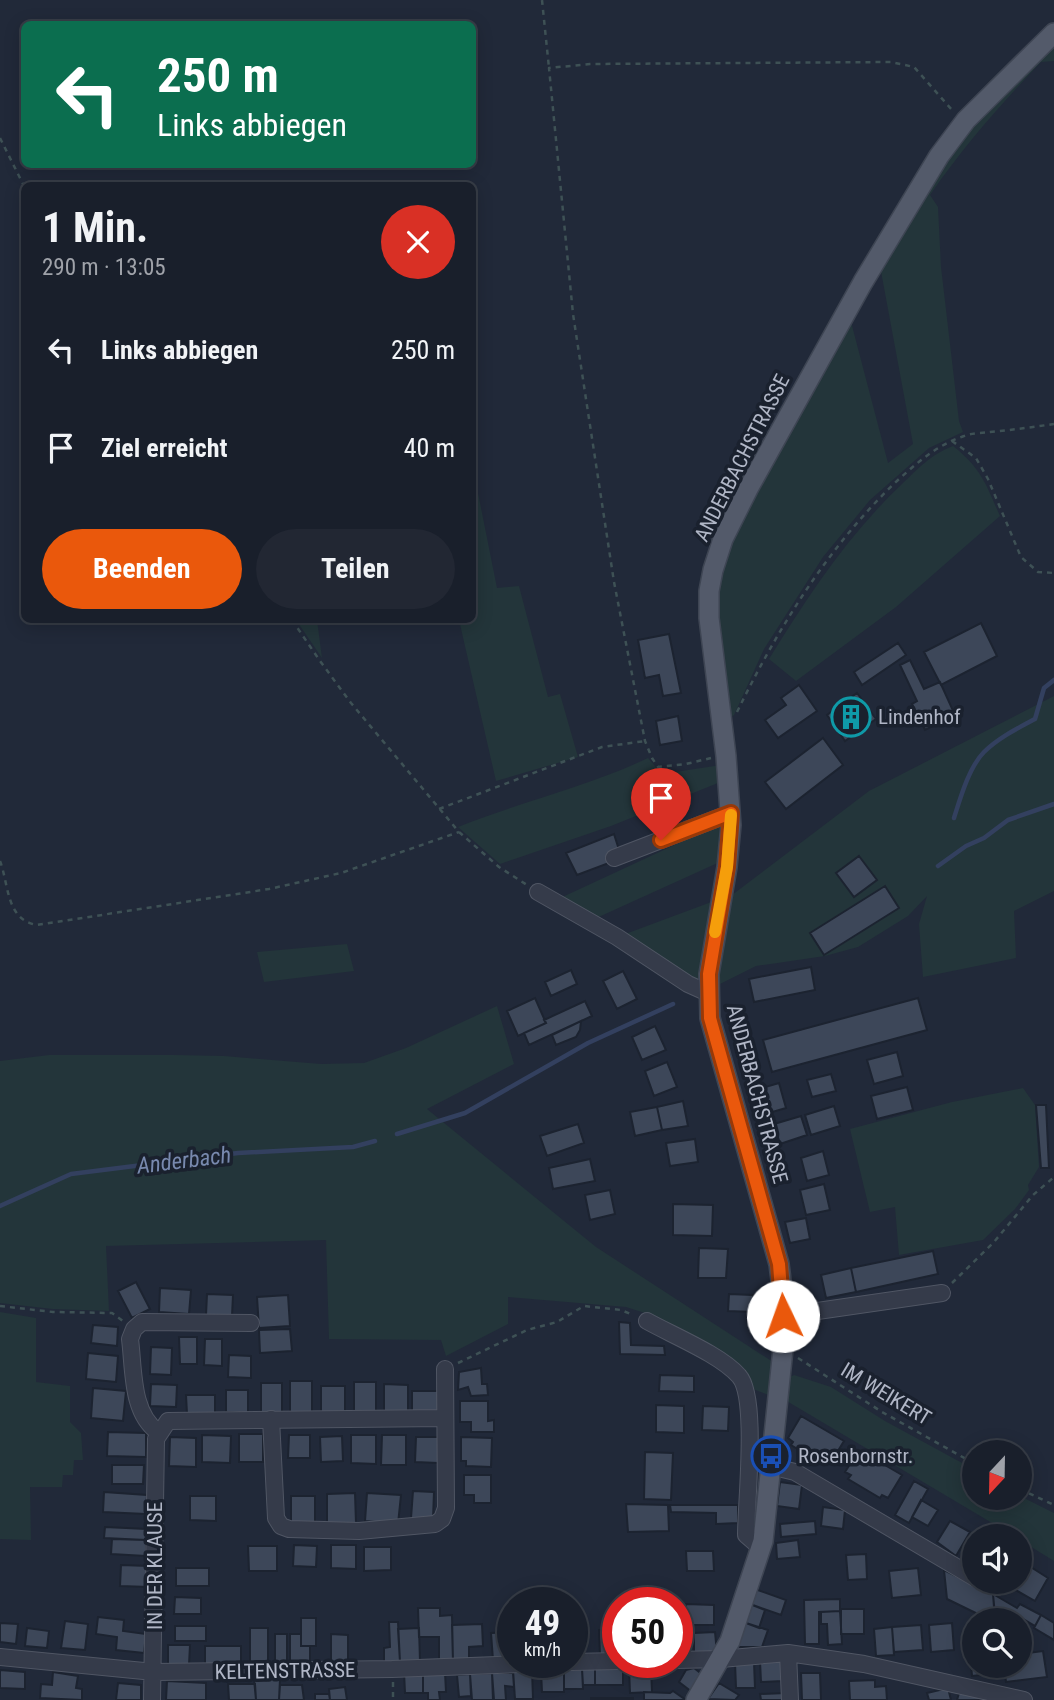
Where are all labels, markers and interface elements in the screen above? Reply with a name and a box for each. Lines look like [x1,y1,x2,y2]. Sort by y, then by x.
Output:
text: 250 m [157,47,279,104]
icon: left [42,49,133,140]
text: Links abbiegen [157,106,347,144]
text: 1 Min. [42,203,148,252]
button: close [381,205,455,279]
text: 290 m · 13:05 [42,254,166,281]
icon: left [42,331,80,369]
text: Links abbiegen [101,335,258,365]
text: 250 m [391,335,455,365]
street label: ANDERBACHSTRASSE [689,370,795,546]
icon: arrive [42,429,80,467]
text: Ziel erreicht [101,433,227,463]
text: 40 m [404,433,455,463]
button: Beenden [42,529,242,609]
button: Teilen [256,529,455,609]
building icon: Lindenhof [830,696,872,738]
place label: Lindenhof [878,705,961,729]
pin [631,768,691,840]
icon: arrive [642,779,680,817]
street label: ANDERBACHSTRASSE [722,1002,792,1186]
water label: Anderbach [134,1141,233,1180]
position arrow [746,1279,820,1353]
street label: IM WEIKERT [837,1358,935,1430]
bus stop icon: Rosenbornstr. [750,1435,792,1477]
north arrow [962,1440,1032,1510]
map controls [962,1440,1032,1678]
place label: Rosenbornstr. [798,1444,913,1468]
street label: IN DER KLAUSE [143,1502,167,1630]
button: sound [962,1524,1032,1594]
speed limit sign: 50 [602,1587,693,1678]
text: 49 [525,1603,560,1644]
button: search [962,1608,1032,1678]
text: km/h [524,1639,561,1660]
street label: KELTENSTRASSE [214,1658,356,1684]

